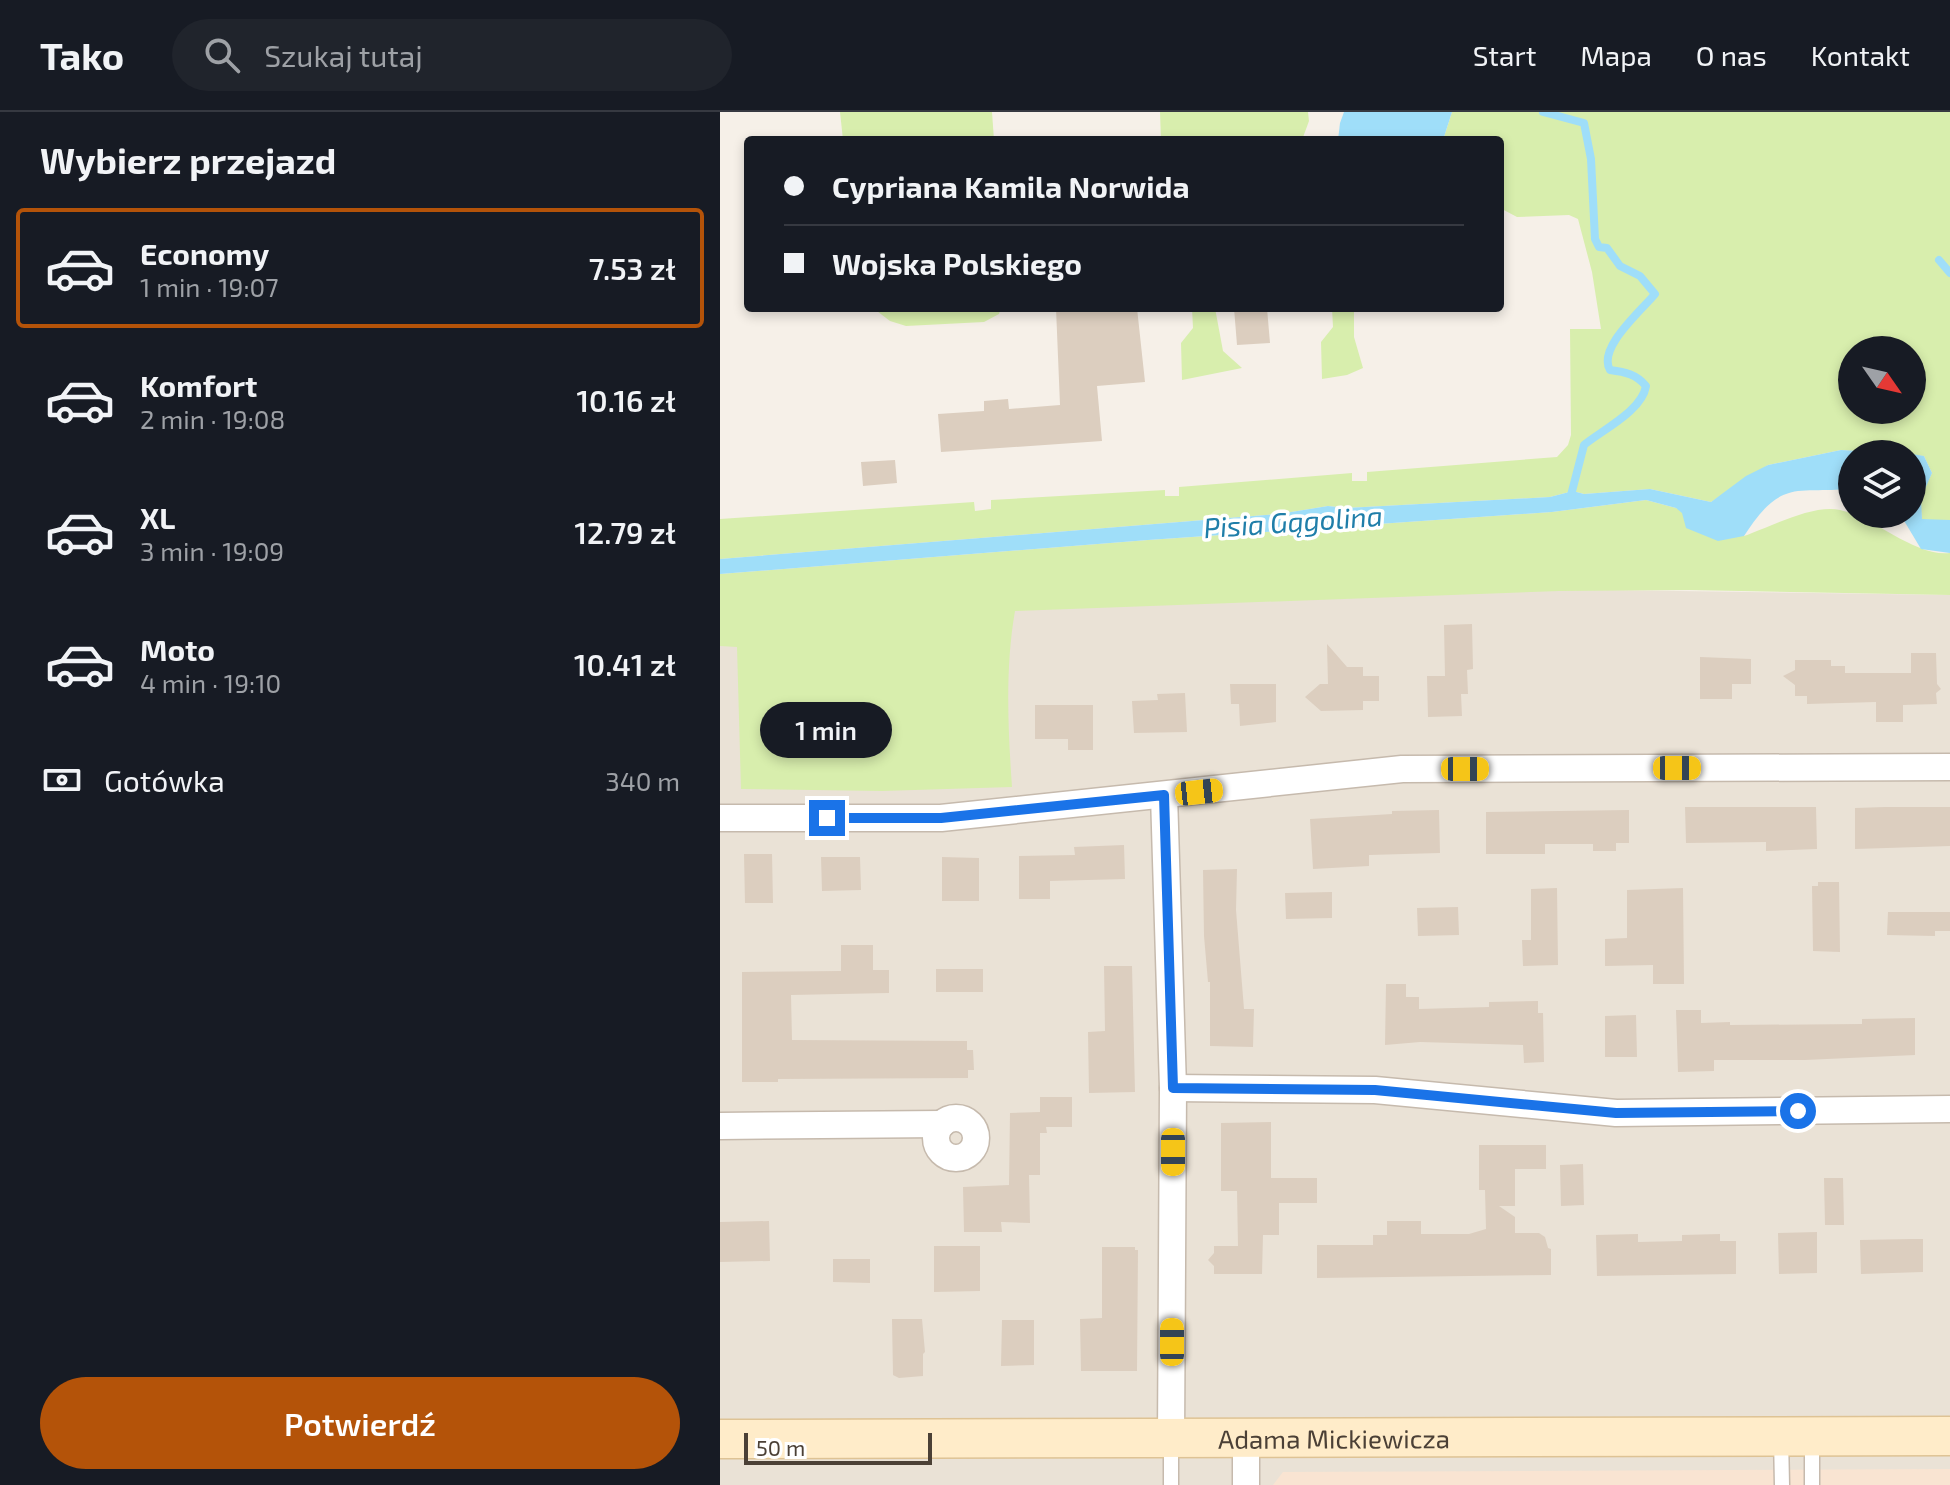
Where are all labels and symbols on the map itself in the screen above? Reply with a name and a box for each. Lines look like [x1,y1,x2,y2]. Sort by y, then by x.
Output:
north arrow [1838,336,1926,424]
water label: Pisia Gągolina [1202,498,1384,544]
callout: 1 min [761,702,893,758]
car [1653,756,1701,780]
car [1441,757,1489,781]
car [1174,778,1224,806]
route end [809,800,845,836]
route start [1780,1093,1816,1129]
car [1161,1128,1185,1176]
car [1160,1318,1184,1366]
street label: Adama Mickiewicza [1218,1422,1450,1453]
scale bar [744,1429,932,1465]

